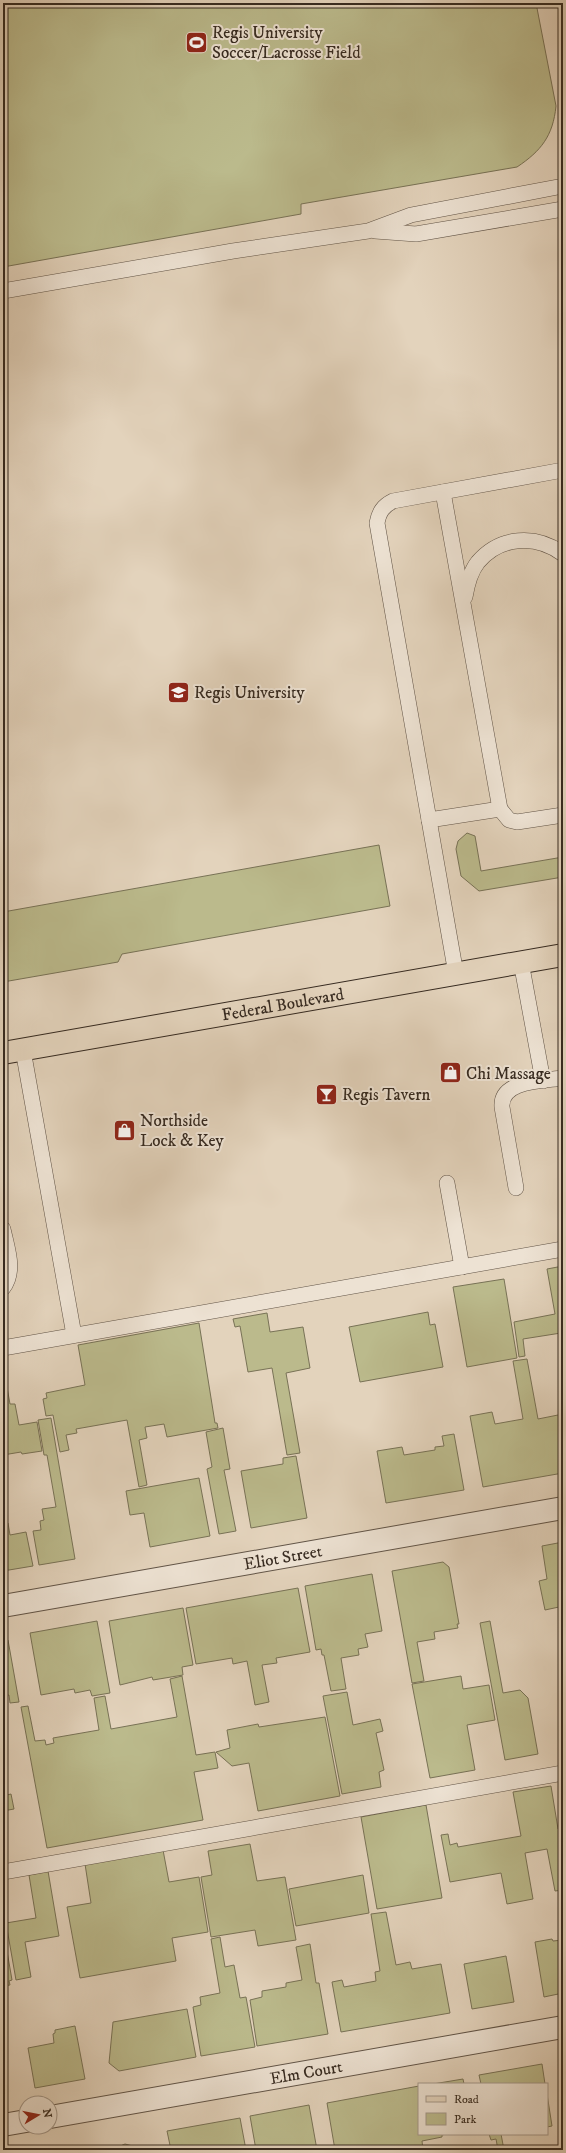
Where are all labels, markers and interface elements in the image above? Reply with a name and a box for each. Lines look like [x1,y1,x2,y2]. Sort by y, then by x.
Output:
place label: Regis University Soccer/Lacrosse Field [212,22,361,64]
sports icon: Regis University Soccer/Lacrosse Field [184,29,210,55]
school or university icon: Regis University [166,679,192,705]
place label: Regis University [194,682,306,704]
street label: Federal Boulevard [220,983,346,1027]
shop icon: Chi Massage [438,1060,464,1086]
place label: Chi Massage [466,1063,551,1085]
bar icon: Regis Tavern [314,1081,340,1107]
place label: Regis Tavern [342,1084,431,1106]
place label: Northside Lock & Key [140,1110,224,1152]
shop icon: Northside Lock & Key [111,1117,137,1143]
street label: Eliot Street [242,1540,324,1576]
street label: Elm Court [268,2056,345,2090]
legend [418,2083,548,2135]
text: Road [454,2092,479,2107]
north arrow [18,2095,58,2135]
text: N [39,2108,55,2119]
text: Park [454,2112,476,2127]

